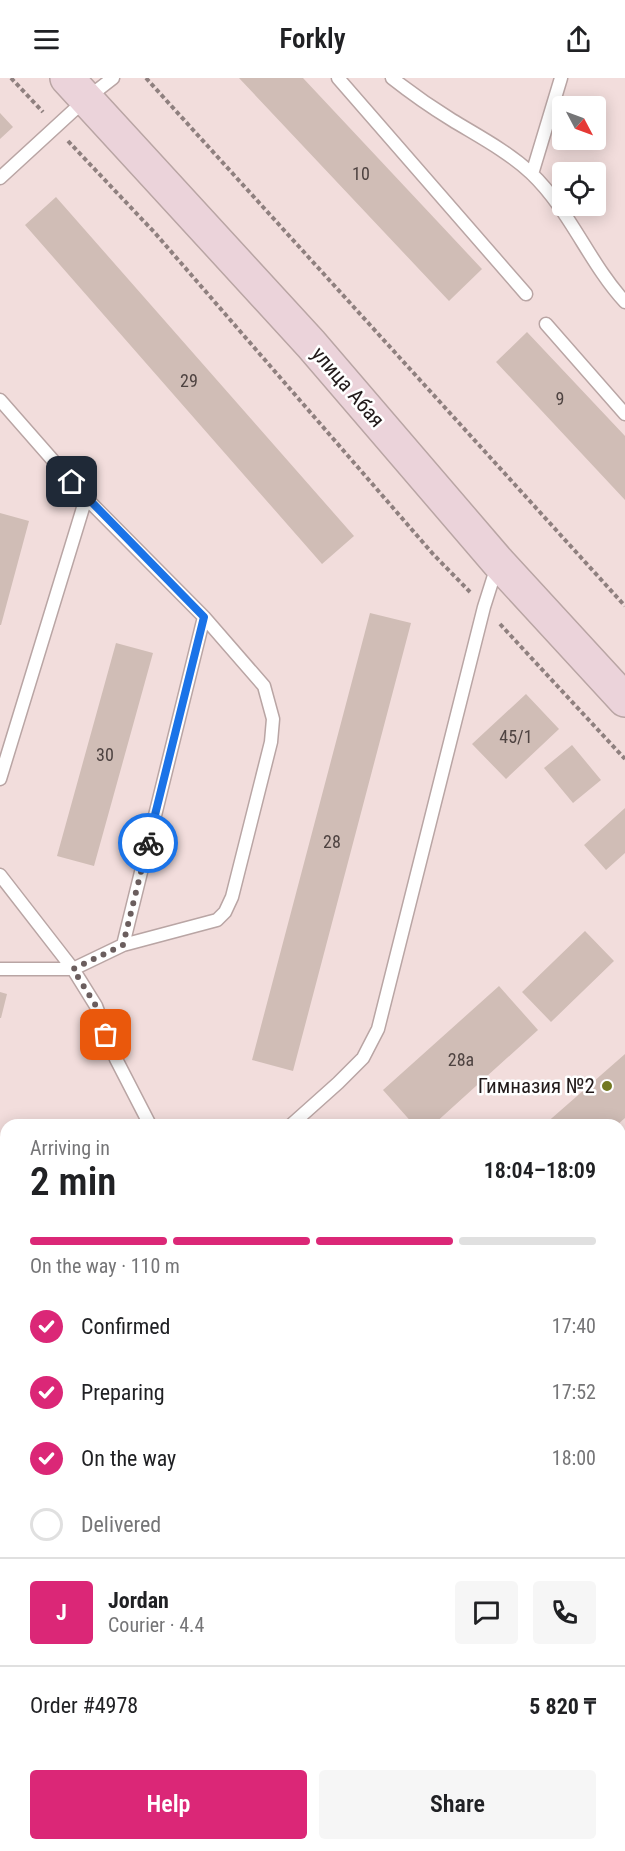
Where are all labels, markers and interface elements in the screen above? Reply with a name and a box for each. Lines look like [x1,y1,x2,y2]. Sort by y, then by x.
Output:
icon: menu [30,23,63,56]
text: Forkly [279,23,346,55]
icon: share [562,23,595,56]
north arrow [552,96,606,150]
map controls [552,96,606,216]
button: locate [552,162,606,216]
house number: 10 [352,163,370,184]
street label: улица Абая [307,342,389,432]
house number: 29 [180,370,198,391]
house number: 9 [556,388,564,409]
pin [46,456,97,507]
icon: home [55,465,88,498]
house number: 45/1 [499,726,533,747]
house number: 30 [96,744,114,765]
courier [118,813,178,873]
icon: bike [132,827,165,860]
house number: 28 [323,831,341,852]
pin [80,1009,131,1060]
icon: bag [89,1018,122,1051]
house number: 28а [448,1049,474,1070]
place label: Гимназия №2 [478,1074,595,1098]
marker: Гимназия №2 [600,1079,614,1093]
text: Arriving in [30,1136,110,1160]
text: 18:04–18:09 [484,1158,596,1183]
text: 2 min [30,1159,116,1205]
text: On the way · 110 m [30,1254,180,1278]
icon: check [30,1310,63,1343]
text: Confirmed [81,1314,170,1339]
text: 17:40 [552,1314,596,1338]
icon: check [30,1376,63,1409]
text: Preparing [81,1380,165,1405]
text: 17:52 [552,1380,596,1404]
icon: check [30,1442,63,1475]
text: On the way [81,1446,176,1471]
text: 18:00 [552,1446,596,1470]
text: Delivered [81,1512,161,1537]
button: chat [455,1581,518,1644]
button: phone [533,1581,596,1644]
text: Jordan [108,1588,169,1613]
text: J [56,1600,67,1625]
text: Courier · 4.4 [108,1613,204,1637]
text: Order #4978 [30,1693,138,1718]
text: 5 820 ₸ [529,1694,596,1719]
button: Help [30,1770,307,1839]
button: Share [319,1770,596,1839]

